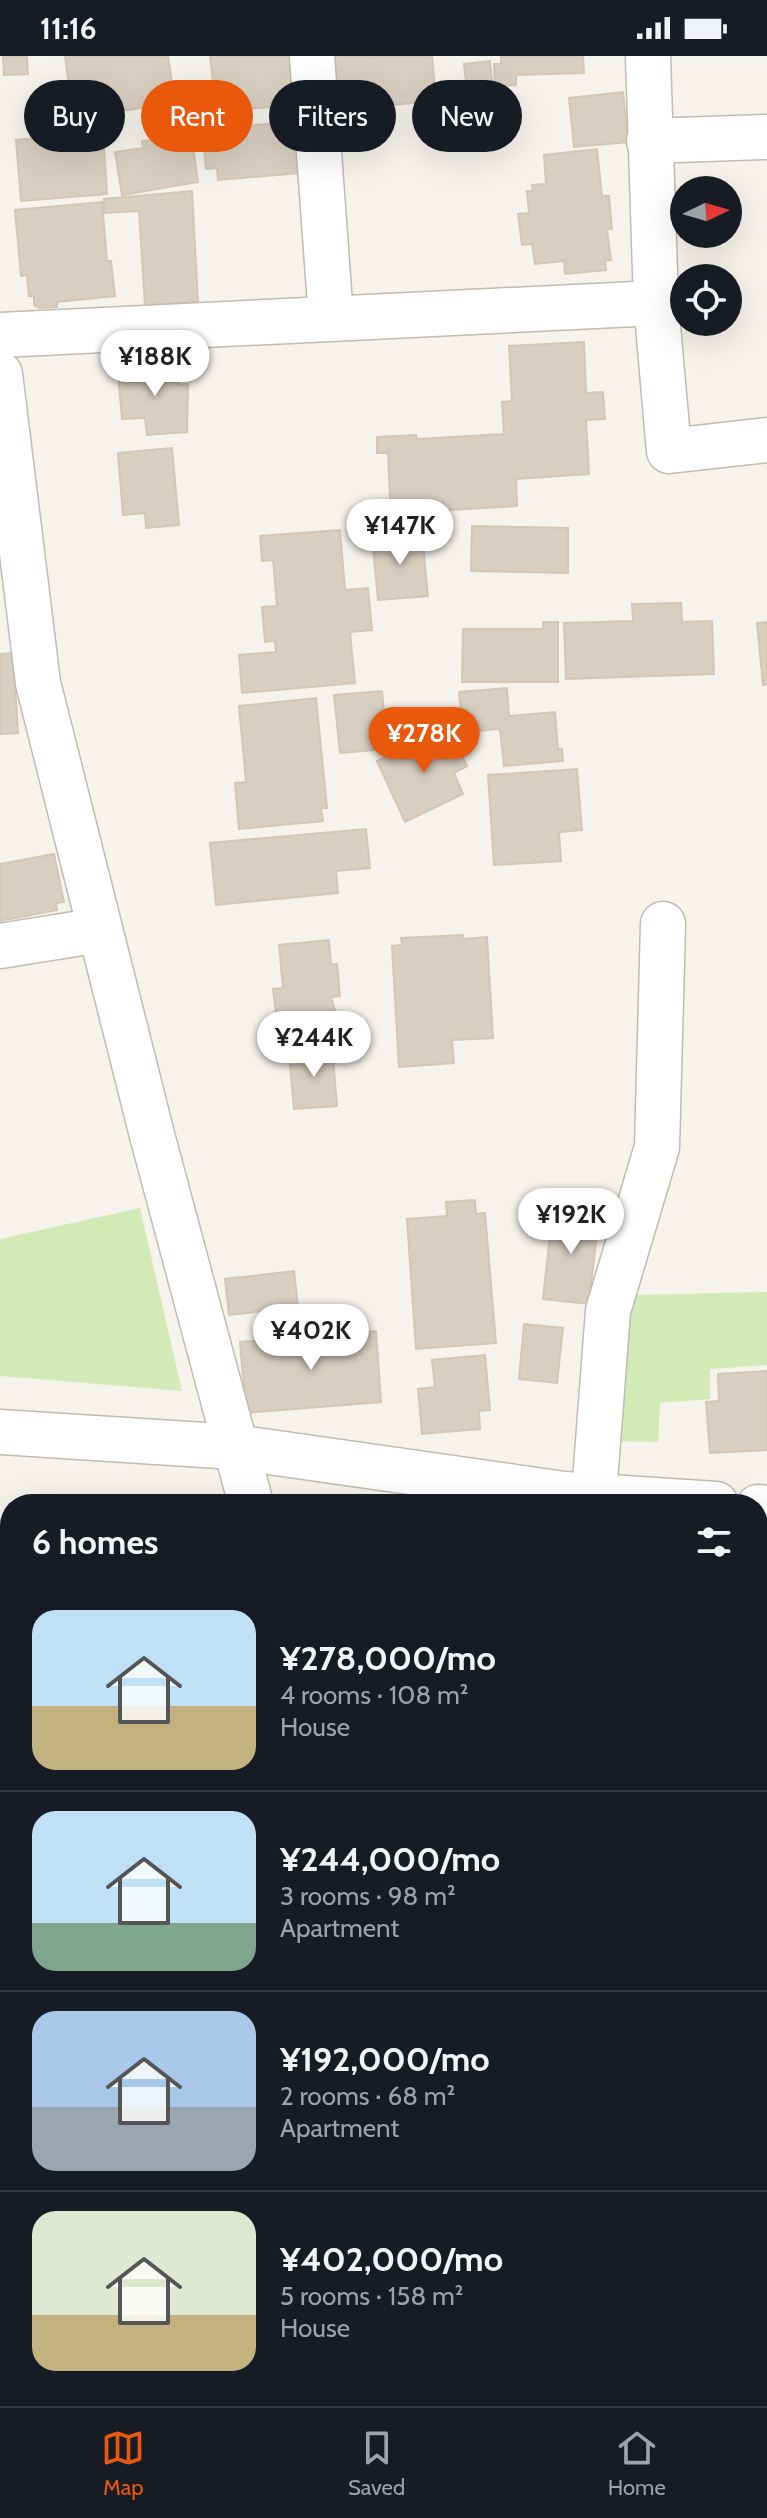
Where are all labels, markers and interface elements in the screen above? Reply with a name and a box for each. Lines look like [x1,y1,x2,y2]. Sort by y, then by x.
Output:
text: 11:16 [40,10,97,47]
chip: Buy [24,80,125,152]
chip: Rent [141,80,253,152]
chip: Filters [269,80,396,152]
chip: New [412,80,522,152]
north arrow [670,176,742,248]
map controls [670,176,742,336]
button: locate [670,264,742,336]
pin: ¥188K [99,330,211,398]
text: ¥188K [118,340,192,372]
pin: ¥147K [344,499,456,567]
text: ¥147K [364,509,436,541]
pin: ¥278K [368,707,480,775]
text: ¥278K [387,717,461,749]
pin: ¥244K [258,1011,370,1079]
text: ¥244K [275,1021,353,1053]
pin: ¥192K [515,1188,627,1256]
text: ¥192K [536,1198,606,1230]
pin: ¥402K [255,1304,367,1372]
text: ¥402K [271,1314,351,1346]
icon: filters [692,1520,736,1564]
text: 6 homes [32,1521,158,1563]
text: ¥278,000/mo [280,1637,496,1679]
icon: home [96,1642,192,1738]
text: 4 rooms · 108 m² [280,1679,468,1711]
text: House [280,1711,350,1743]
text: ¥244,000/mo [280,1838,500,1880]
icon: home [96,1843,192,1939]
text: 3 rooms · 98 m² [280,1880,456,1912]
text: Apartment [280,1912,399,1944]
text: ¥192,000/mo [280,2038,490,2080]
icon: home [96,2043,192,2139]
text: 2 rooms · 68 m² [280,2080,455,2112]
text: Apartment [280,2112,399,2144]
text: ¥402,000/mo [280,2238,503,2280]
icon: home [96,2243,192,2339]
text: 5 rooms · 158 m² [280,2280,463,2312]
text: House [280,2312,350,2344]
tab: Map [101,2426,145,2501]
tab: Saved [348,2426,405,2501]
tab: Home [608,2426,666,2501]

